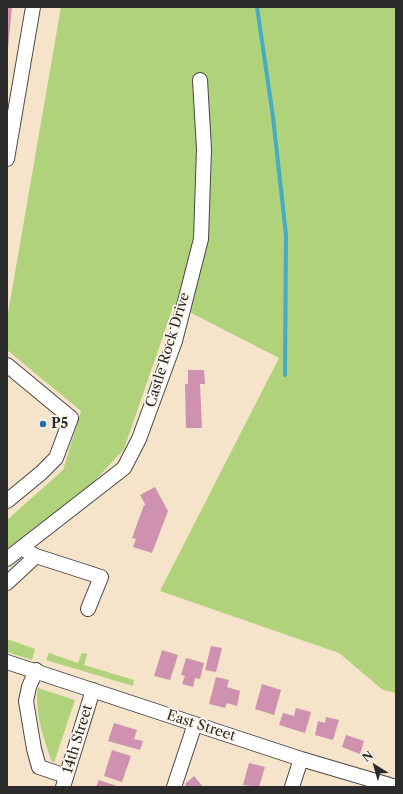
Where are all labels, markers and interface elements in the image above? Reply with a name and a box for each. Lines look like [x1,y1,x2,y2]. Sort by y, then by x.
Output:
street label: Castle Rock Drive [143,291,193,409]
place label: P5 [51,416,68,432]
marker: P5 [38,419,48,429]
street label: 14th Street [60,703,96,775]
street label: East Street [164,707,238,745]
north arrow [355,746,395,786]
text: N [360,748,376,765]

